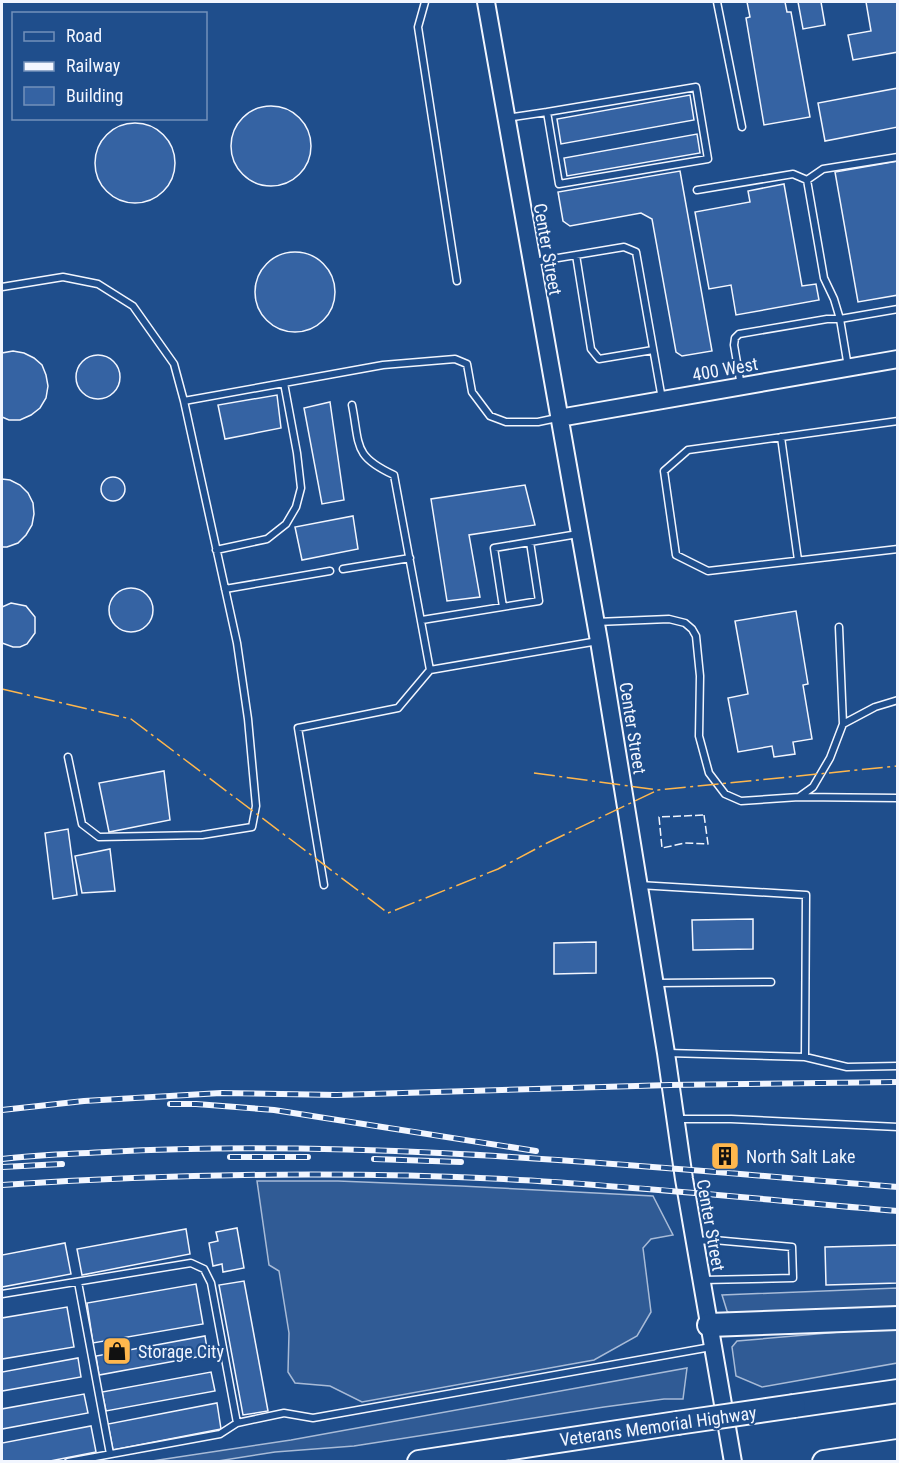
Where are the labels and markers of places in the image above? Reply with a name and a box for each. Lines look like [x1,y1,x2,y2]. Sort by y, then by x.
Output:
building icon: North Salt Lake [709,1140,741,1172]
place label: North Salt Lake [746,1146,855,1167]
shop icon: Storage City [101,1335,133,1367]
place label: Storage City [138,1341,224,1362]

